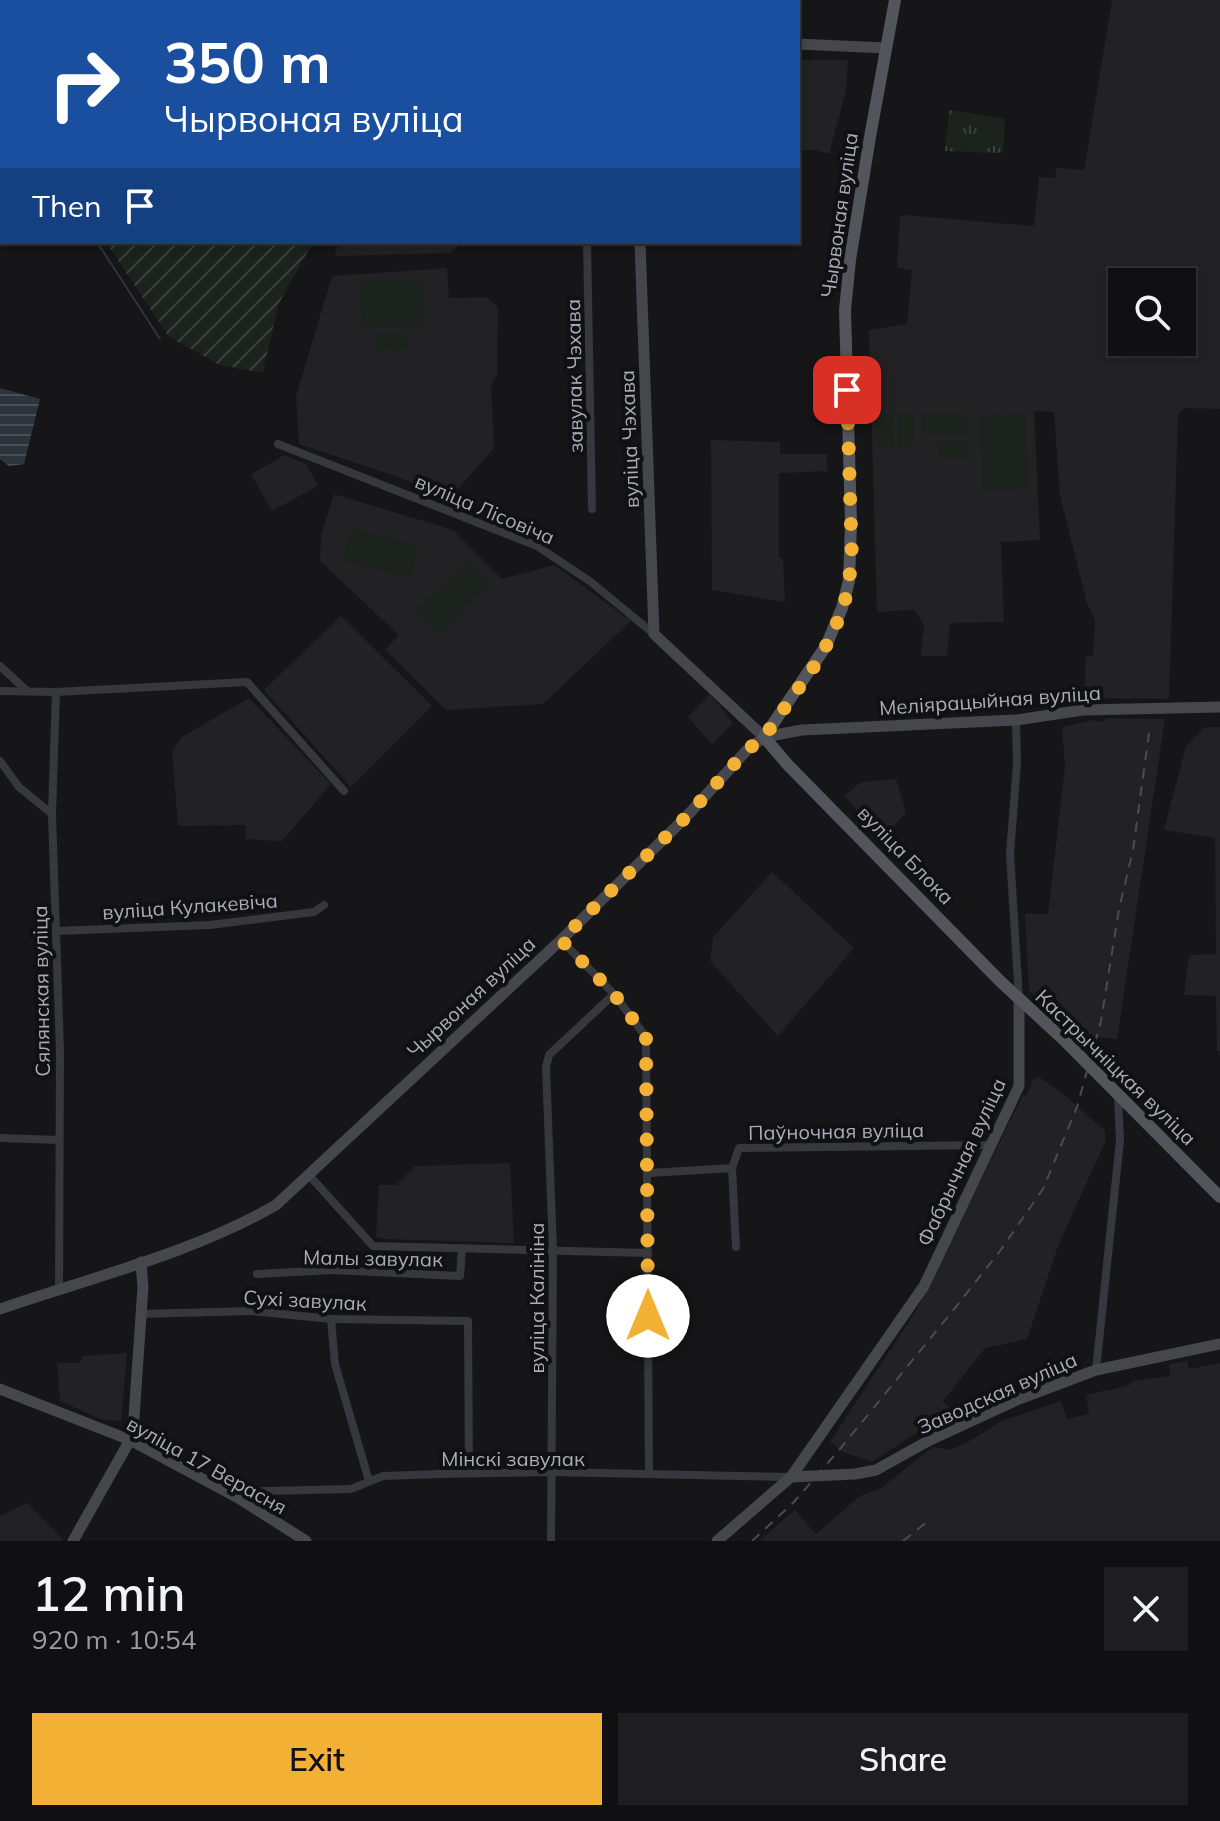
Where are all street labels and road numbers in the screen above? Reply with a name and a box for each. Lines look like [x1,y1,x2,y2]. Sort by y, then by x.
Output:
street label: Чырвоная вуліца [815,131,863,299]
street label: завулак Чэхава [560,299,588,453]
street label: вуліца Чэхава [614,370,644,508]
street label: вуліца Лісовіча [411,468,559,550]
street label: Меліярацыйная вуліца [878,680,1102,720]
street label: вуліца Блока [853,800,959,910]
street label: вуліца Кулакевіча [101,887,279,925]
street label: Сялянская вуліца [27,905,55,1077]
street label: Чырвоная вуліца [402,931,540,1063]
street label: Кастрычніцкая вуліца [1030,984,1202,1150]
street label: Фабрычная вуліца [911,1074,1011,1250]
street label: Паўночная вуліца [748,1117,924,1145]
street label: вуліца Калініна [524,1223,549,1373]
street label: Малы завулак [303,1244,443,1272]
street label: Сухі завулак [243,1284,368,1316]
street label: Заводская вуліца [913,1347,1081,1439]
street label: вуліца 17 Верасня [123,1411,291,1519]
street label: Мінскі завулак [441,1446,585,1471]

